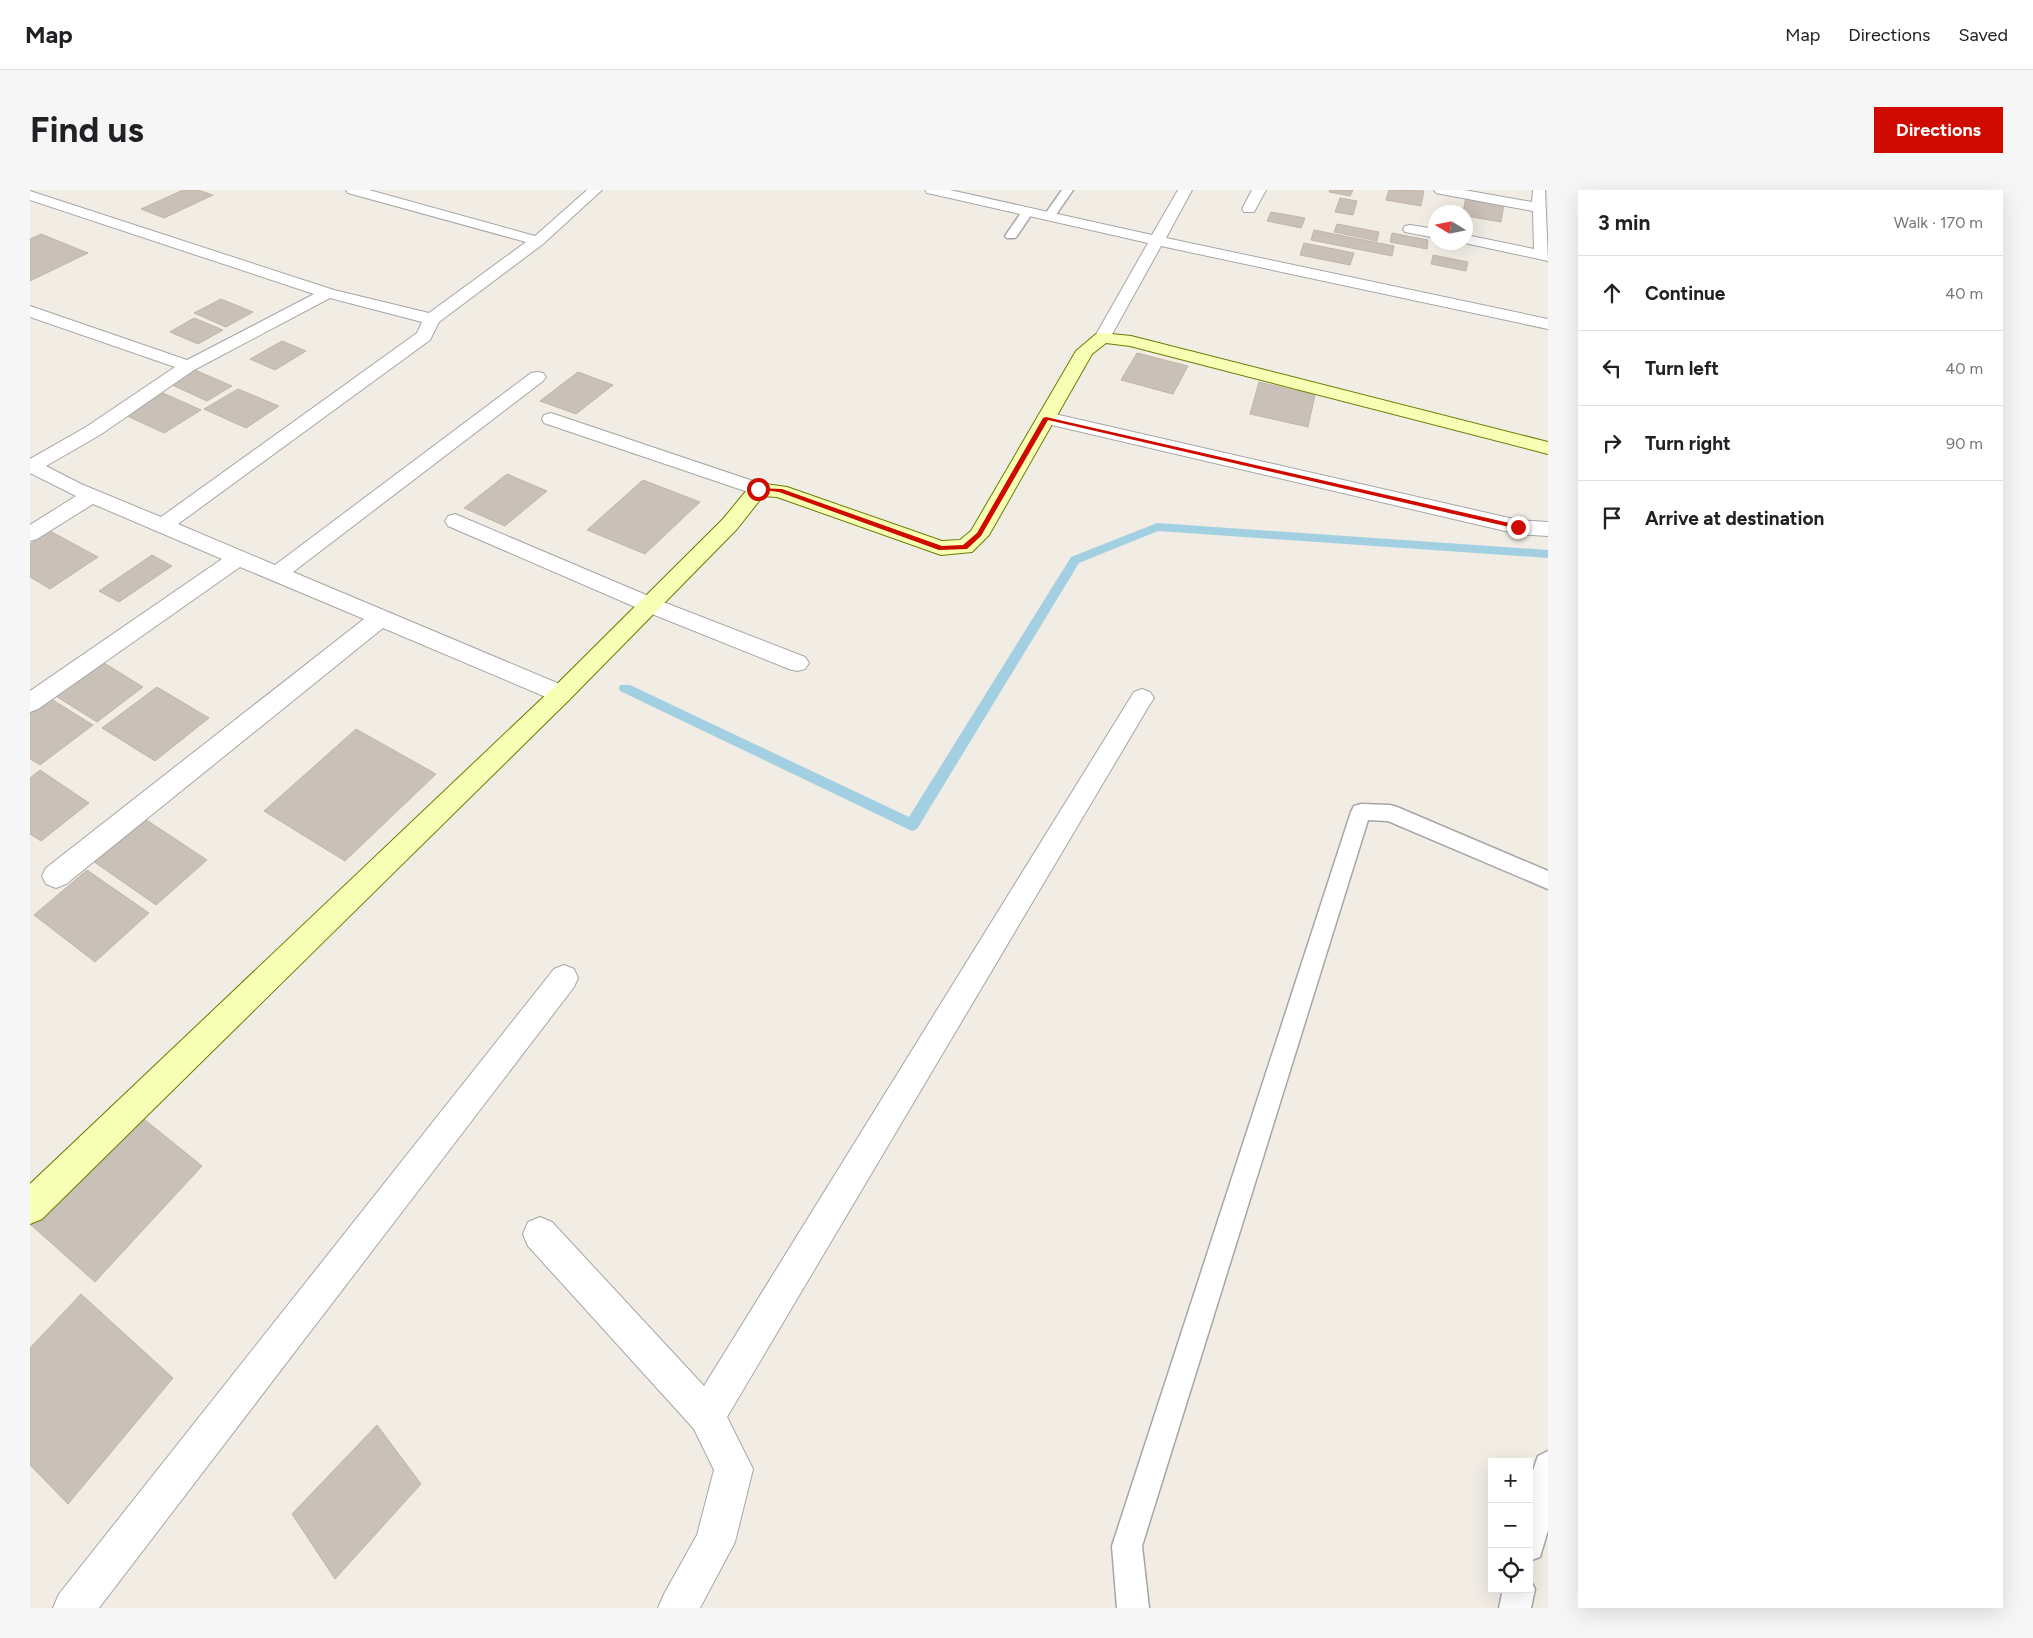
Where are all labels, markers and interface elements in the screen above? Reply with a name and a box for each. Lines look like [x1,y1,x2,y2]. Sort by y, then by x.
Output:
text: Map [25,20,73,49]
text: Map [1785,24,1820,46]
text: Directions [1848,24,1930,46]
text: Saved [1958,24,2008,46]
button: Directions [1874,107,2003,153]
text: Find us [30,109,144,151]
north arrow [1428,205,1473,250]
text: 3 min [1598,210,1650,235]
text: Walk · 170 m [1894,213,1983,232]
icon: ahead [1598,279,1626,307]
text: Continue [1645,282,1725,305]
text: 40 m [1945,284,1983,303]
icon: left [1598,354,1626,382]
text: Turn left [1645,357,1719,380]
text: 40 m [1945,359,1983,378]
icon: right [1598,429,1626,457]
text: Turn right [1645,432,1731,455]
text: 90 m [1946,434,1983,453]
route start [747,478,770,501]
icon: arrive [1598,504,1626,532]
text: Arrive at destination [1645,507,1824,530]
route end [1507,516,1530,539]
map controls [1488,1458,1533,1593]
button: + [1488,1458,1533,1503]
button: − [1488,1503,1533,1548]
button: locate [1488,1548,1533,1593]

